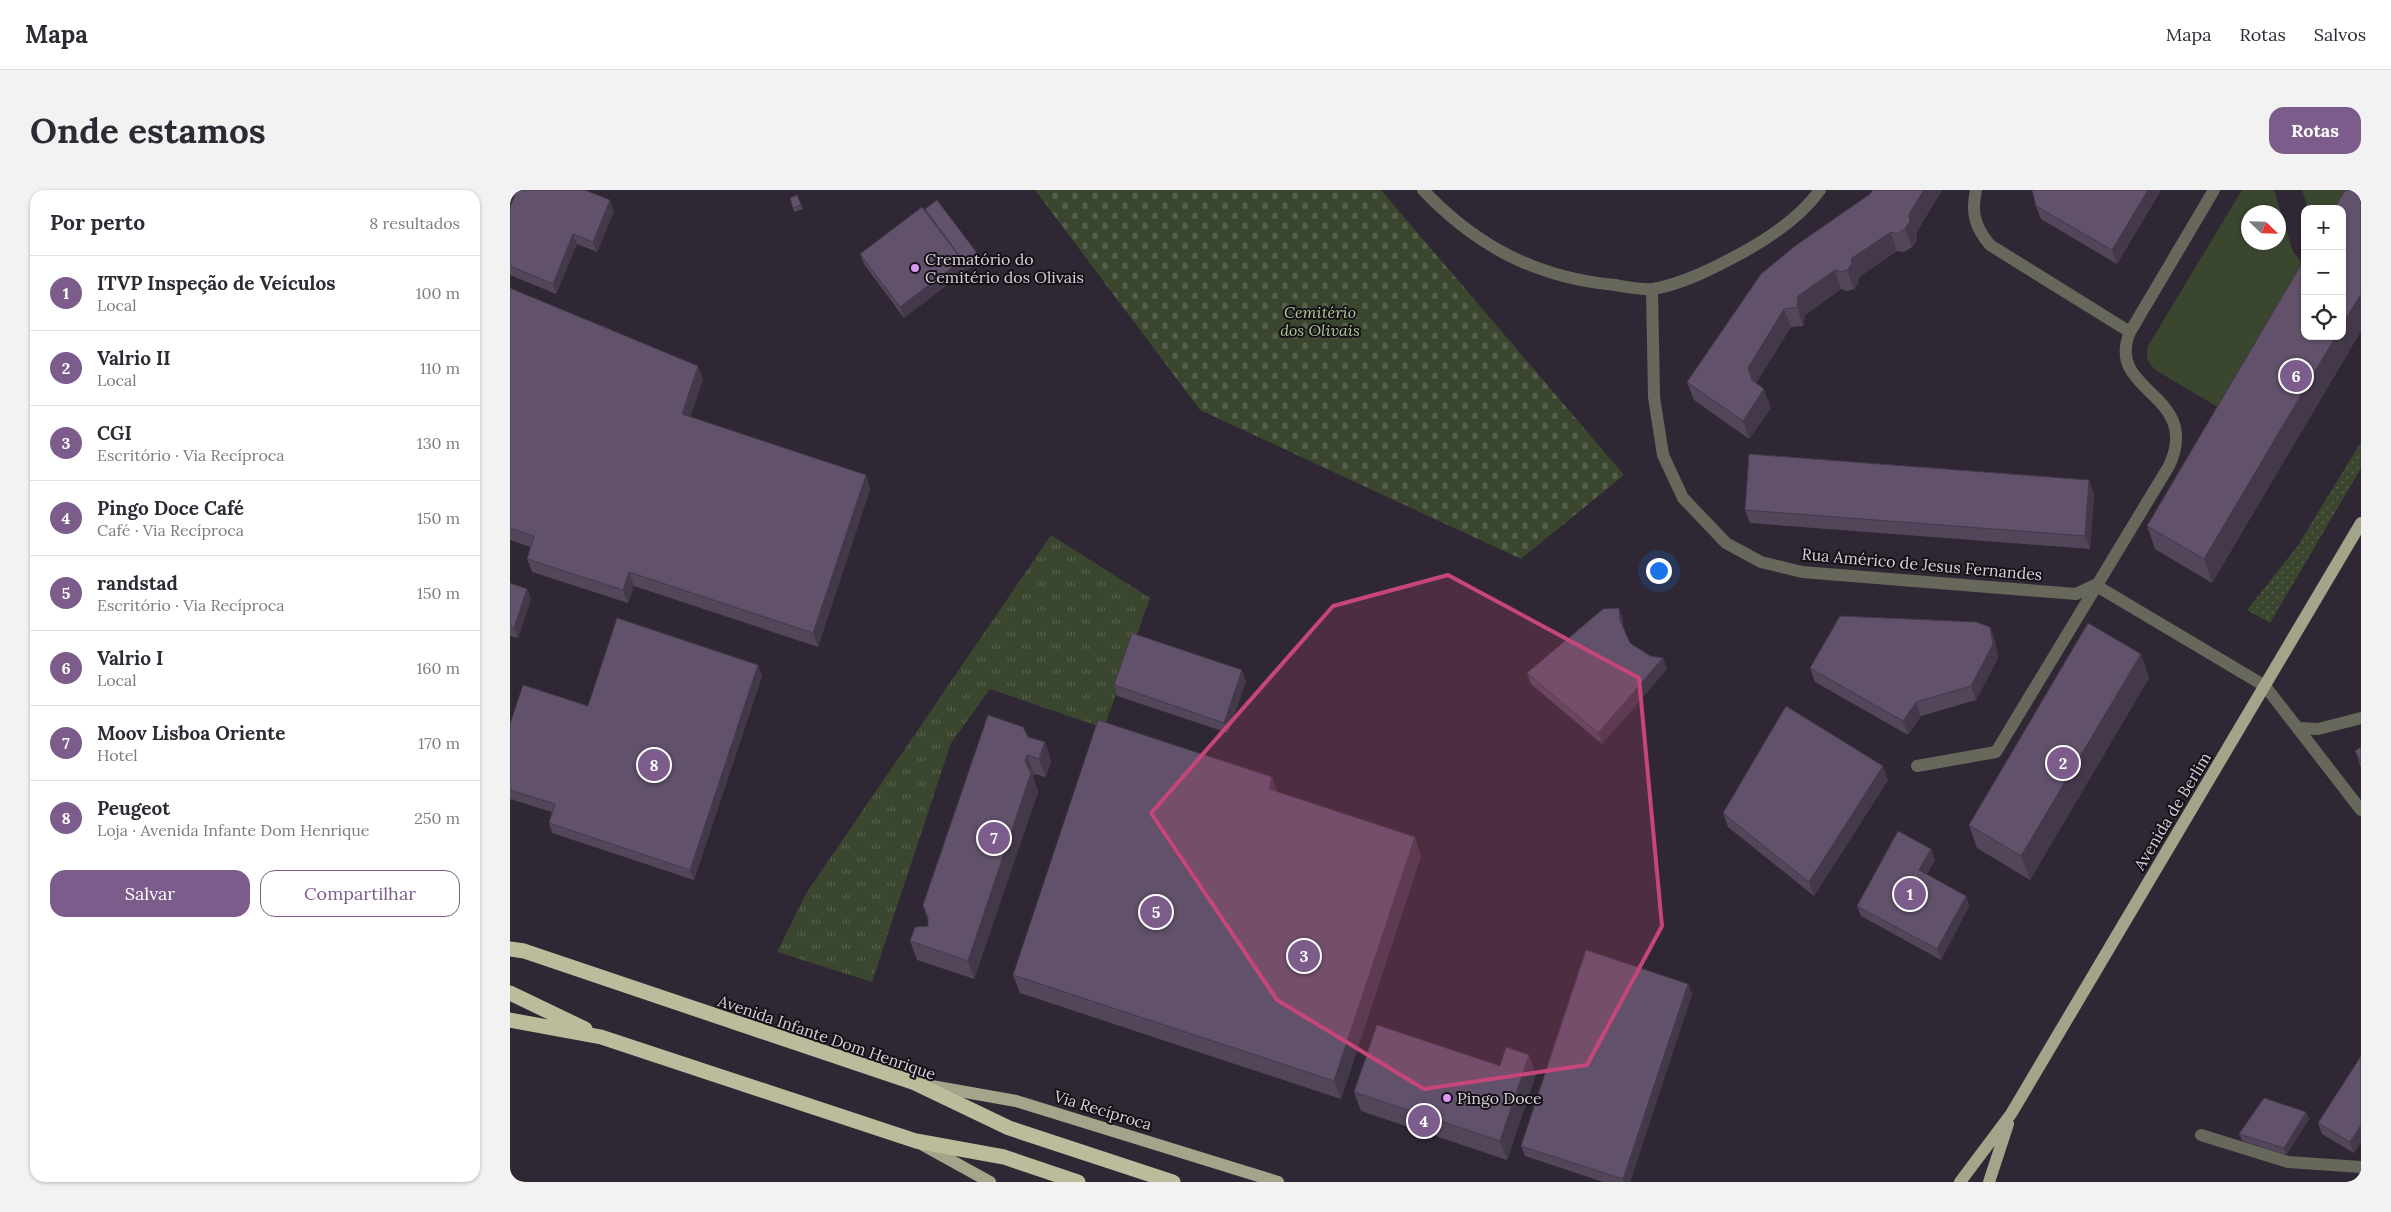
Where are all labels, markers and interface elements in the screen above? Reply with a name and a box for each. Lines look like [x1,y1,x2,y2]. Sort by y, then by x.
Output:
text: Mapa [25,19,88,50]
text: Mapa [2166,23,2212,46]
text: Rotas [2240,23,2286,46]
text: Salvos [2314,23,2366,46]
button: Rotas [2269,107,2361,154]
text: Onde estamos [30,108,266,153]
north arrow [2241,205,2286,250]
map controls [2301,205,2346,340]
button: + [2301,205,2346,250]
text: Por perto [50,209,145,236]
text: 8 resultados [369,213,460,233]
place label: Crematório do Cemitério dos Olivais [925,249,1084,287]
button: − [2301,250,2346,295]
marker: Crematório do Cemitério dos Olivais [909,262,921,274]
text: ITVP Inspeção de Veículos [97,271,335,295]
text: 1 [63,283,69,303]
text: 100 m [416,283,460,303]
text: Local [97,295,137,315]
button: locate [2301,295,2346,340]
park label: Cemitério dos Olivais [1280,302,1360,340]
text: Valrio II [97,346,171,370]
pin: 6 [2280,357,2312,395]
text: 2 [62,358,70,378]
text: 110 m [420,358,460,378]
text: Local [97,370,137,390]
text: CGI [97,421,132,445]
text: 3 [62,433,70,453]
text: 130 m [417,433,460,453]
text: Escritório · Via Recíproca [97,445,284,465]
text: Pingo Doce Café [97,496,244,520]
text: 4 [62,508,70,528]
text: 150 m [417,508,460,528]
text: Café · Via Recíproca [97,520,244,540]
street label: Rua Américo de Jesus Fernandes [1801,544,2043,584]
your location [1646,558,1672,584]
text: randstad [97,571,178,595]
text: 5 [62,583,70,603]
text: 150 m [417,583,460,603]
text: Escritório · Via Recíproca [97,595,284,615]
text: Valrio I [97,646,163,670]
text: 6 [61,658,71,678]
text: 160 m [416,658,460,678]
text: Local [97,670,137,690]
text: Moov Lisboa Oriente [97,721,285,745]
text: 7 [62,733,70,753]
text: 170 m [418,733,460,753]
pin: 2 [2047,744,2079,782]
text: Hotel [97,745,138,765]
pin: 8 [638,746,670,784]
street label: Avenida de Berlim [2128,749,2215,874]
text: Peugeot [97,796,170,820]
text: 8 [61,808,71,828]
text: 250 m [414,808,460,828]
pin: 7 [978,819,1010,857]
text: Loja · Avenida Infante Dom Henrique [97,820,369,840]
button: Salvar [50,870,250,917]
button: Compartilhar [260,870,460,917]
pin: 1 [1894,875,1926,913]
pin: 5 [1140,893,1172,931]
pin: 3 [1288,937,1320,975]
street label: Avenida Infante Dom Henrique [715,990,939,1084]
street label: Via Recíproca [1051,1085,1154,1134]
place label: Pingo Doce [1457,1088,1542,1108]
marker: Pingo Doce [1441,1092,1453,1104]
pin: 4 [1408,1102,1440,1140]

